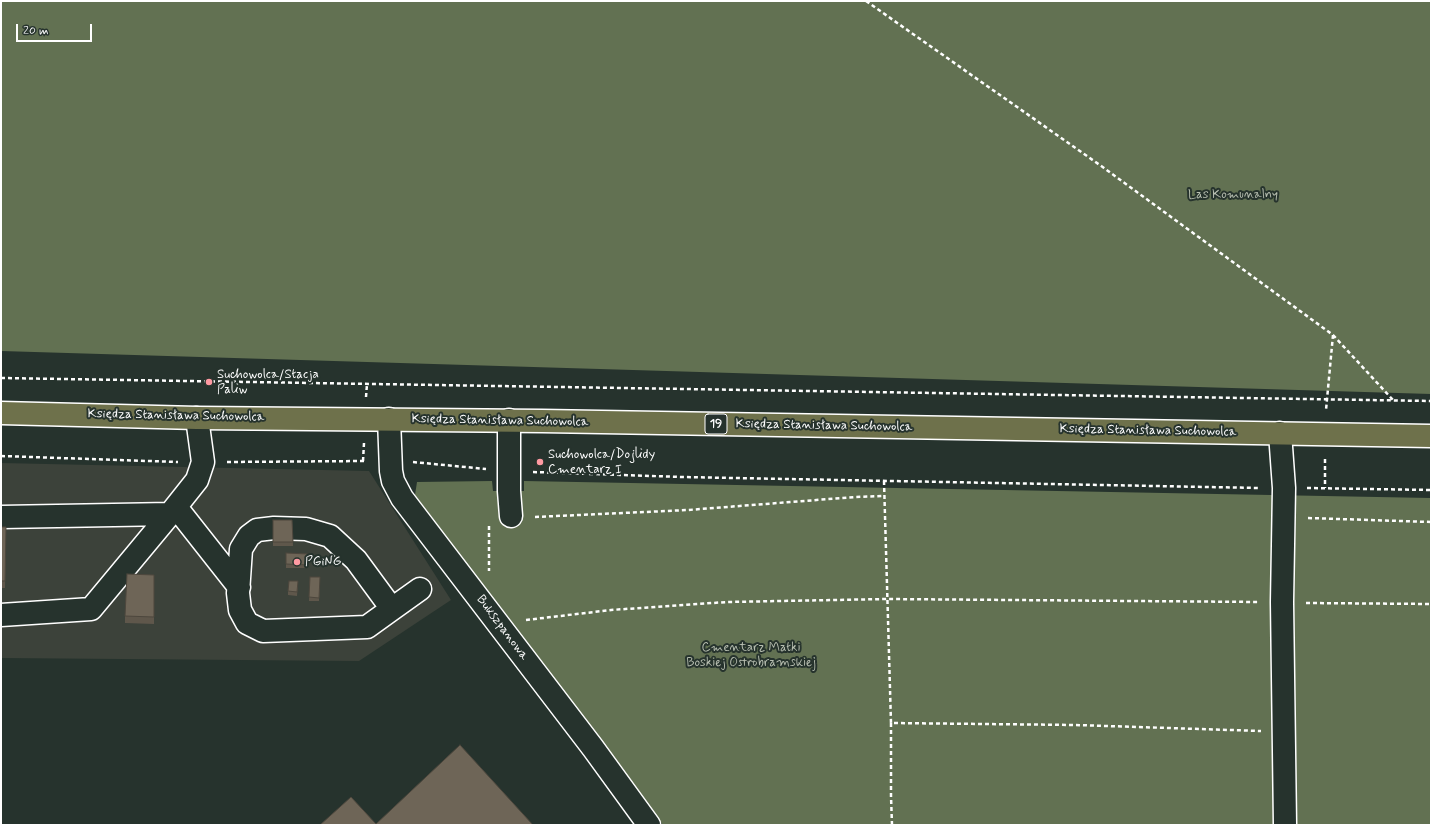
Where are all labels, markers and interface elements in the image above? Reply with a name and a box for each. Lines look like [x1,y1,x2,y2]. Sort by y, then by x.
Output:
scale bar [18,16,94,42]
text: 20 m [23,23,49,39]
park label: Las Komunalny [1188,187,1278,203]
place label: Suchowolca/Stacja Paliw [217,367,319,398]
marker: Suchowolca/Stacja Paliw [204,377,214,387]
street label: Księdza Stanisława Suchowolca [87,407,265,425]
street label: Księdza Stanisława Suchowolca [411,412,589,430]
road number: 19 [705,414,727,434]
street label: Księdza Stanisława Suchowolca [735,417,913,435]
street label: Księdza Stanisława Suchowolca [1059,422,1237,440]
place label: Suchowolca/Dojlidy Cmentarz I [548,447,655,478]
marker: Suchowolca/Dojlidy Cmentarz I [535,457,545,467]
place label: PGiNG [305,554,341,570]
marker: PGiNG [292,557,302,567]
street label: Bukszpanowa [473,592,531,664]
park label: Cmentarz Matki Boskiej Ostrobramskiej [686,640,816,671]

